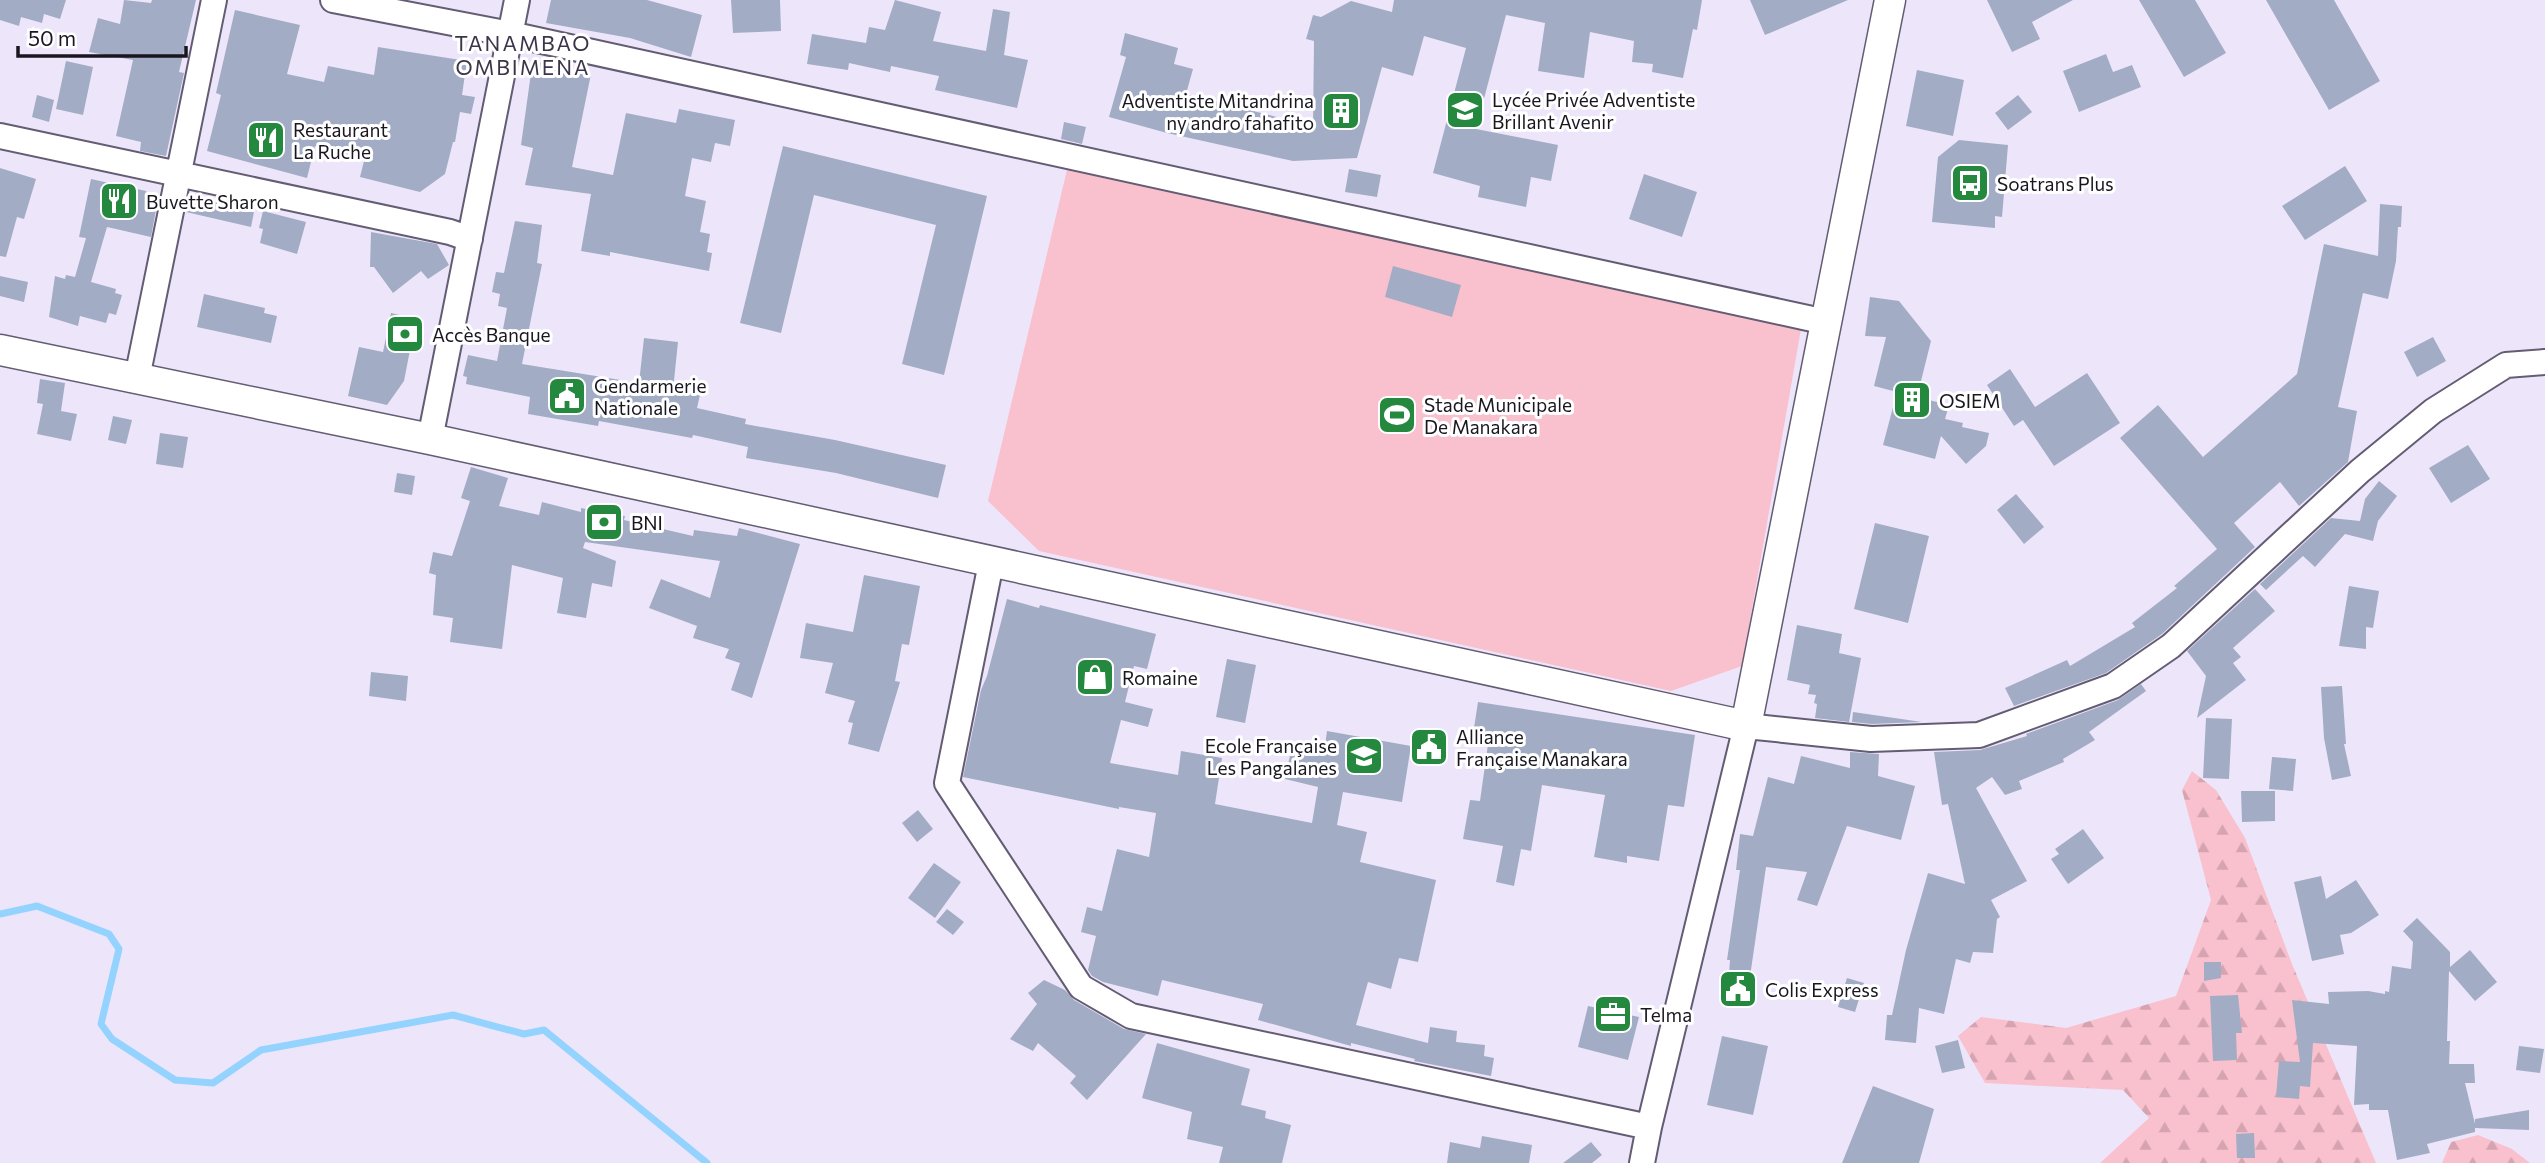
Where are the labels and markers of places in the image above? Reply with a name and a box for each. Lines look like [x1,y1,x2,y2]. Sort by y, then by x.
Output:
place label: Lycée Privée Adventiste Brillant Avenir [1492,88,1695,133]
place label: Adventiste Mitandrina ny andro fahafito [1121,89,1314,134]
school or university icon: Lycée Privée Adventiste Brillant Avenir [1444,89,1486,131]
building icon: Adventiste Mitandrina ny andro fahafito [1320,90,1362,132]
place label: Restaurant La Ruche [293,118,388,163]
restaurant icon: Restaurant La Ruche [245,119,287,161]
bus stop icon: Soatrans Plus [1949,162,1991,204]
place label: Soatrans Plus [1997,172,2114,195]
restaurant icon: Buvette Sharon [98,180,140,222]
place label: Buvette Sharon [146,190,279,213]
bank icon: Accès Banque [384,313,426,355]
place label: Accès Banque [432,323,551,346]
place label: Gendarmerie Nationale [594,374,706,419]
public building icon: Gendarmerie Nationale [546,375,588,417]
building icon: OSIEM [1891,379,1933,421]
place label: OSIEM [1939,389,2000,412]
place label: Stade Municipale De Manakara [1424,393,1572,438]
sports icon: Stade Municipale De Manakara [1376,394,1418,436]
bank icon: BNI [583,501,625,543]
place label: BNI [631,511,663,534]
shop icon: Romaine [1074,656,1116,698]
place label: Romaine [1122,666,1198,689]
place label: Alliance Française Manakara [1456,725,1628,770]
public building icon: Alliance Française Manakara [1408,726,1450,768]
place label: Ecole Française Les Pangalanes [1205,734,1337,779]
school or university icon: Ecole Française Les Pangalanes [1343,735,1385,777]
public building icon: Colis Express [1717,968,1759,1010]
place label: Colis Express [1765,978,1879,1001]
office icon: Telma [1592,993,1634,1035]
place label: Telma [1640,1003,1692,1026]

